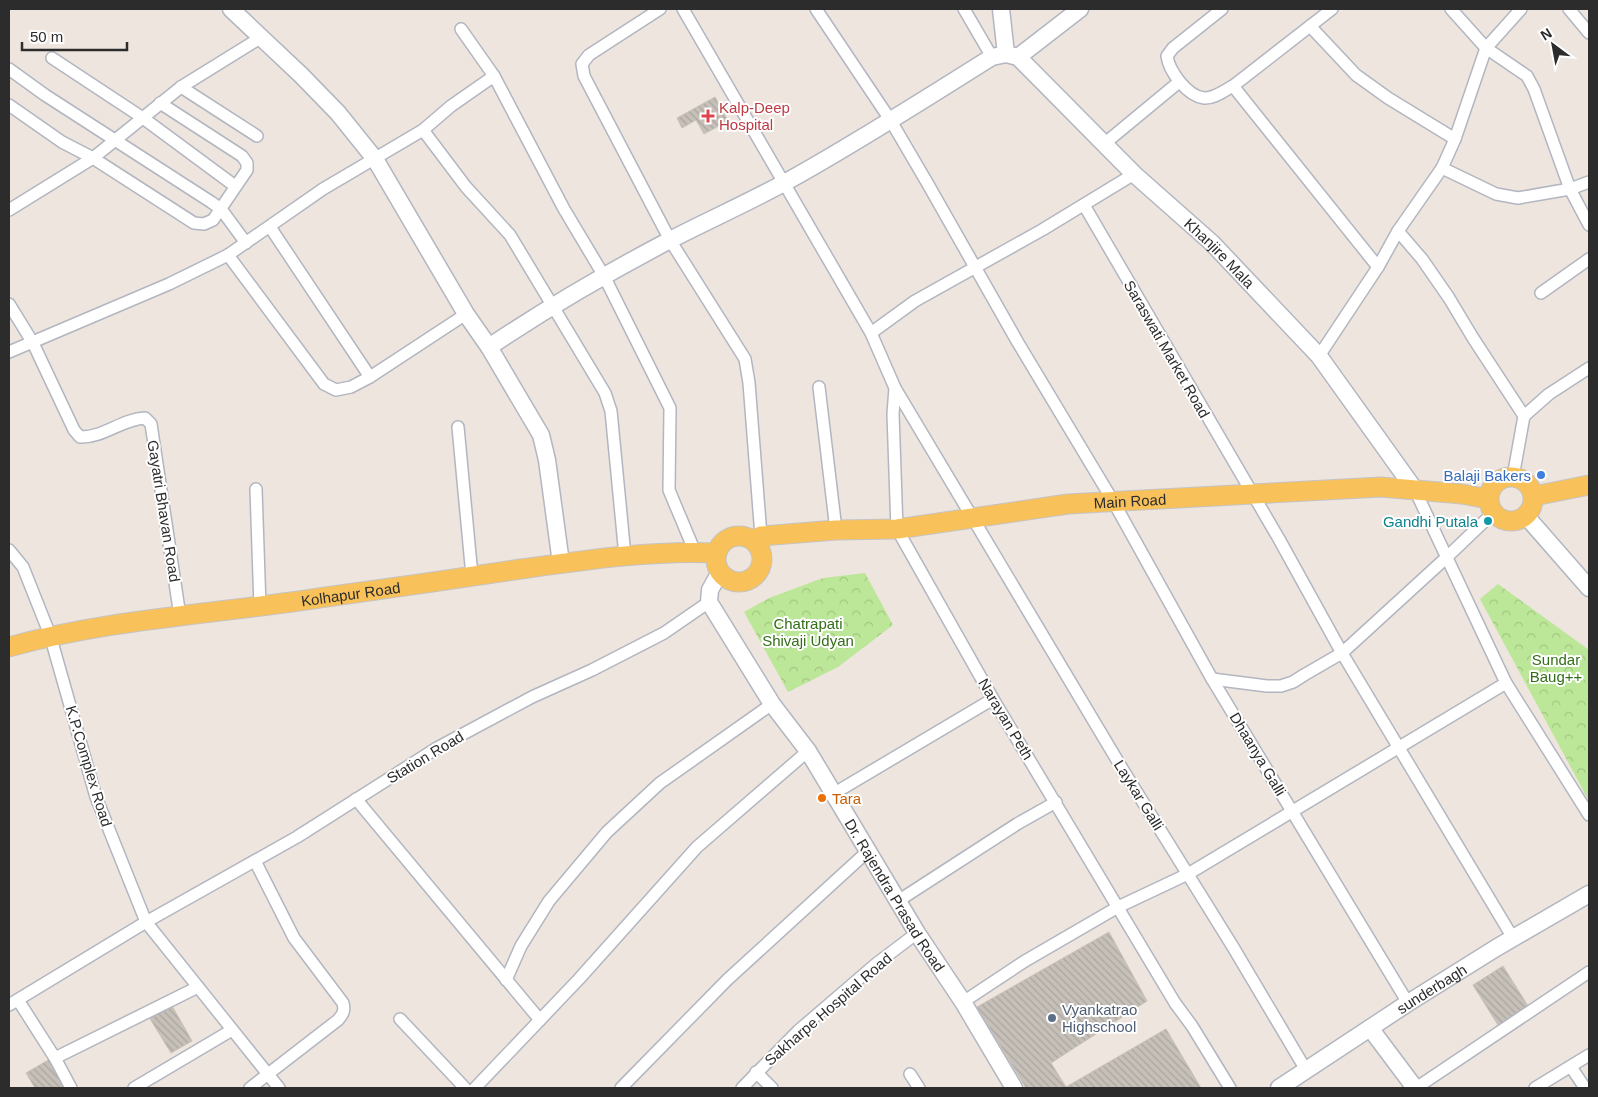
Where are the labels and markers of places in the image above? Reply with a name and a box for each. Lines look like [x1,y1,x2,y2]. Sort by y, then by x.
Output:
place label: Kalp-Deep Hospital [719,99,790,133]
marker: Kalp-Deep Hospital [701,109,715,123]
place label: Balaji Bakers [1443,467,1531,484]
marker: Balaji Bakers [1535,469,1547,481]
place label: Gandhi Putala [1383,513,1479,530]
marker: Gandhi Putala [1482,515,1494,527]
place label: Tara [832,790,862,807]
marker: Tara [816,792,828,804]
place label: Vyankatrao Highschool [1062,1001,1137,1035]
marker: Vyankatrao Highschool [1046,1012,1058,1024]

